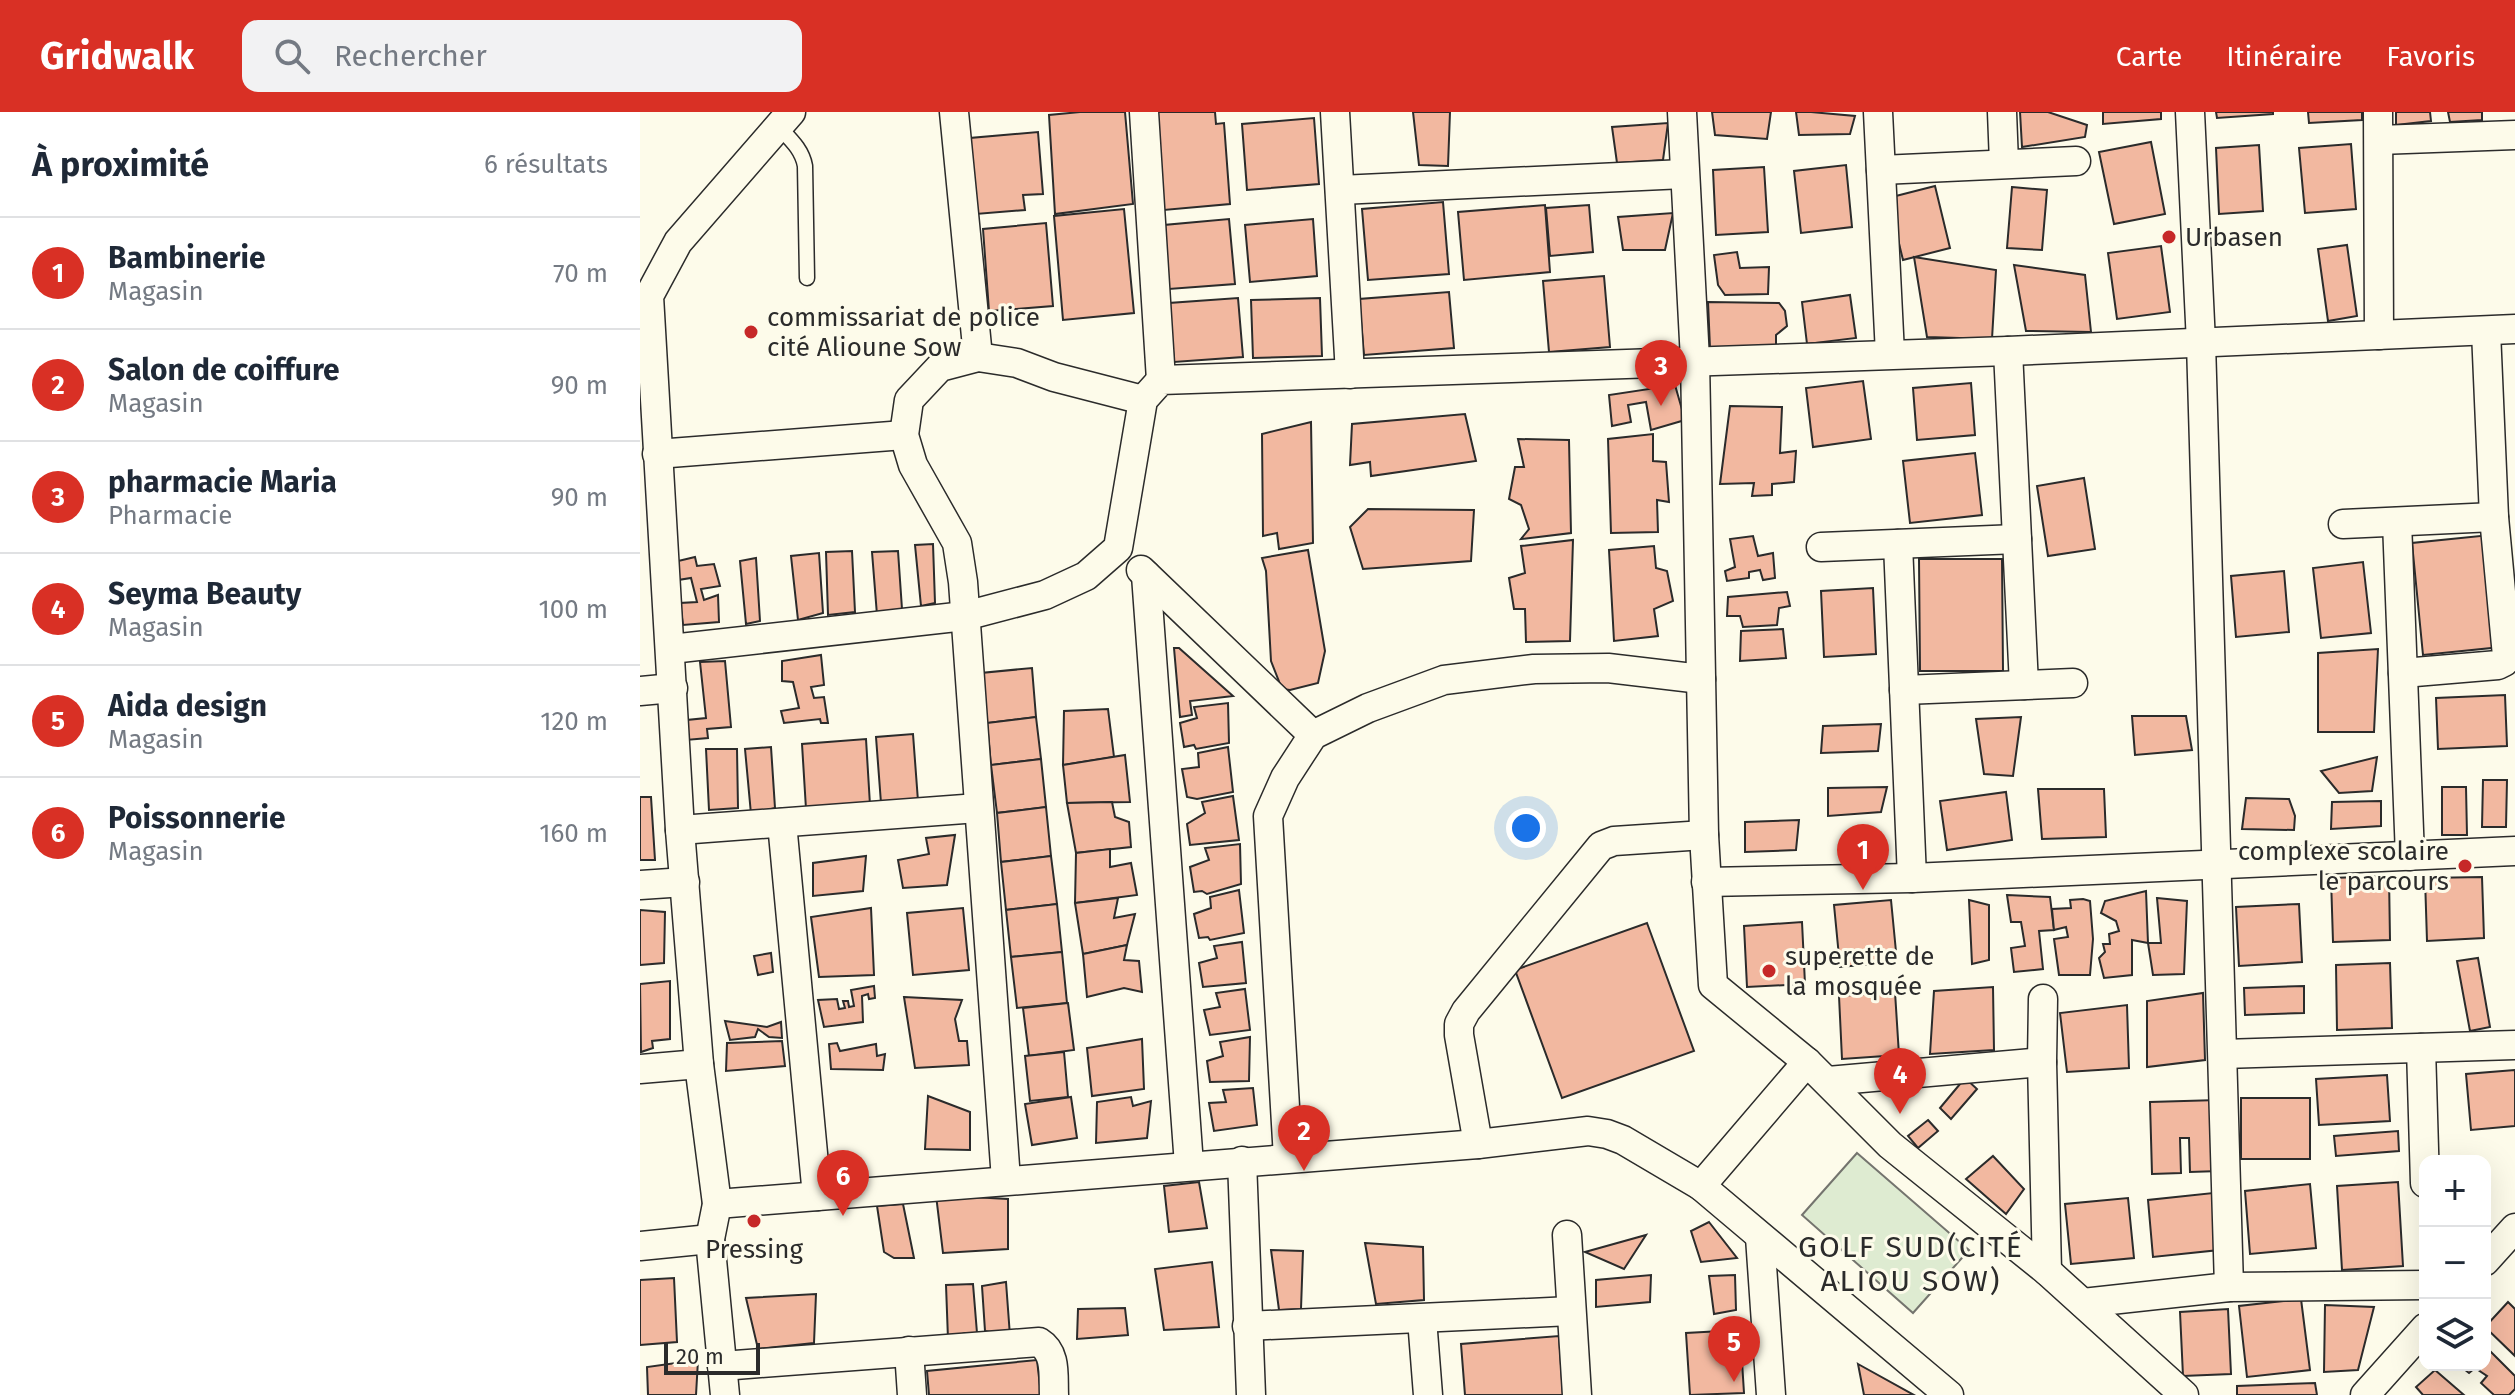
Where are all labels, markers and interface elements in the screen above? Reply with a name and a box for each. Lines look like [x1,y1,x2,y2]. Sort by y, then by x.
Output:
search box [242,20,802,92]
text: Gridwalk [40,33,194,79]
icon: search [270,34,314,78]
text: Rechercher [334,38,487,74]
text: Carte [2116,40,2182,73]
text: Itinéraire [2226,40,2342,73]
text: Favoris [2386,40,2475,73]
text: À proximité [32,144,209,185]
text: 6 résultats [484,149,608,180]
place label: Urbasen [2185,222,2283,253]
marker: Urbasen [2160,228,2178,246]
text: Bambinerie [108,240,266,276]
text: 1 [52,258,64,289]
text: 70 m [553,258,608,289]
text: Magasin [108,276,204,307]
place label: commissariat de police cité Alioune Sow [767,302,1040,363]
marker: commissariat de police cité Alioune Sow [742,323,760,341]
pin: 3 [1635,340,1687,406]
text: Salon de coiffure [108,352,340,388]
text: 2 [51,370,65,401]
text: 90 m [551,370,608,401]
text: Magasin [108,388,204,419]
text: pharmacie Maria [108,464,337,500]
text: 3 [51,482,65,513]
text: 90 m [551,482,608,513]
text: Pharmacie [108,500,232,531]
text: Seyma Beauty [108,576,301,612]
text: 4 [51,594,65,625]
text: 100 m [539,594,608,625]
text: Magasin [108,612,204,643]
text: Aida design [108,688,267,724]
text: 5 [51,706,65,737]
text: 120 m [540,706,608,737]
text: Magasin [108,724,204,755]
text: Poissonnerie [108,800,286,836]
your location [1506,808,1546,848]
text: 6 [51,818,65,849]
text: 160 m [539,818,608,849]
pin: 1 [1837,824,1889,890]
text: Magasin [108,836,204,867]
place label: complexe scolaire le parcours [2238,836,2449,897]
marker: complexe scolaire le parcours [2456,857,2474,875]
place label: superette de la mosquée [1785,941,1934,1002]
marker: superette de la mosquée [1760,962,1778,980]
pin: 4 [1874,1048,1926,1114]
pin: 2 [1278,1105,1330,1171]
pin: 6 [817,1150,869,1216]
map controls [2419,1155,2491,1371]
button: + [2419,1155,2491,1227]
marker: Pressing [745,1212,763,1230]
button: − [2419,1227,2491,1299]
district label: GOLF SUD(CITÉ ALIOU SOW) [1798,1229,2024,1299]
place label: Pressing [705,1234,804,1265]
button: layers [2419,1299,2491,1371]
pin: 5 [1708,1316,1760,1382]
scale bar [664,1339,760,1375]
text: 20 m [676,1343,724,1370]

